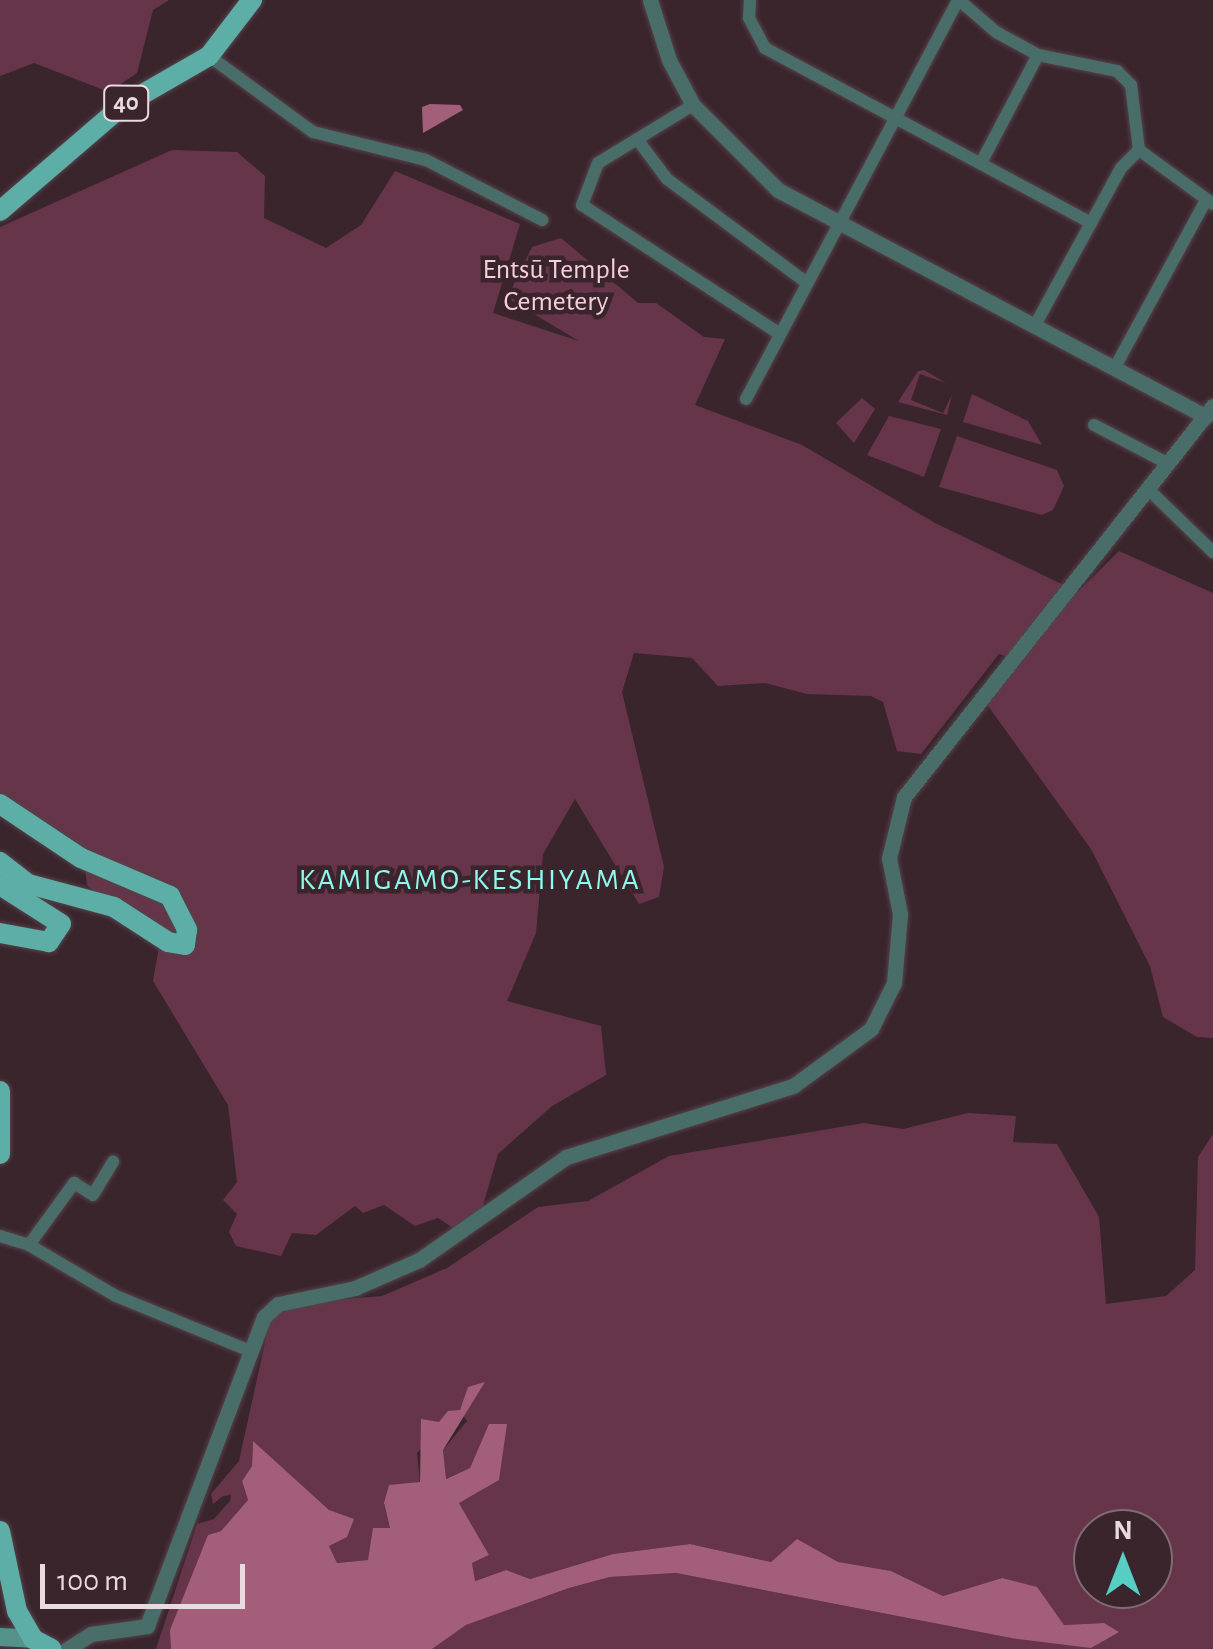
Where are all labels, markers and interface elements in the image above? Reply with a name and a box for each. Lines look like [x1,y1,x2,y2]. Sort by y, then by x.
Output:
road number: 40 [101,83,151,123]
park label: Entsū Temple Cemetery [482,253,630,319]
district label: KAMIGAMO-KESHIYAMA [299,862,641,898]
north arrow [1073,1509,1173,1609]
text: N [1113,1517,1133,1545]
scale bar [45,1544,250,1606]
text: 100 m [57,1566,128,1596]

